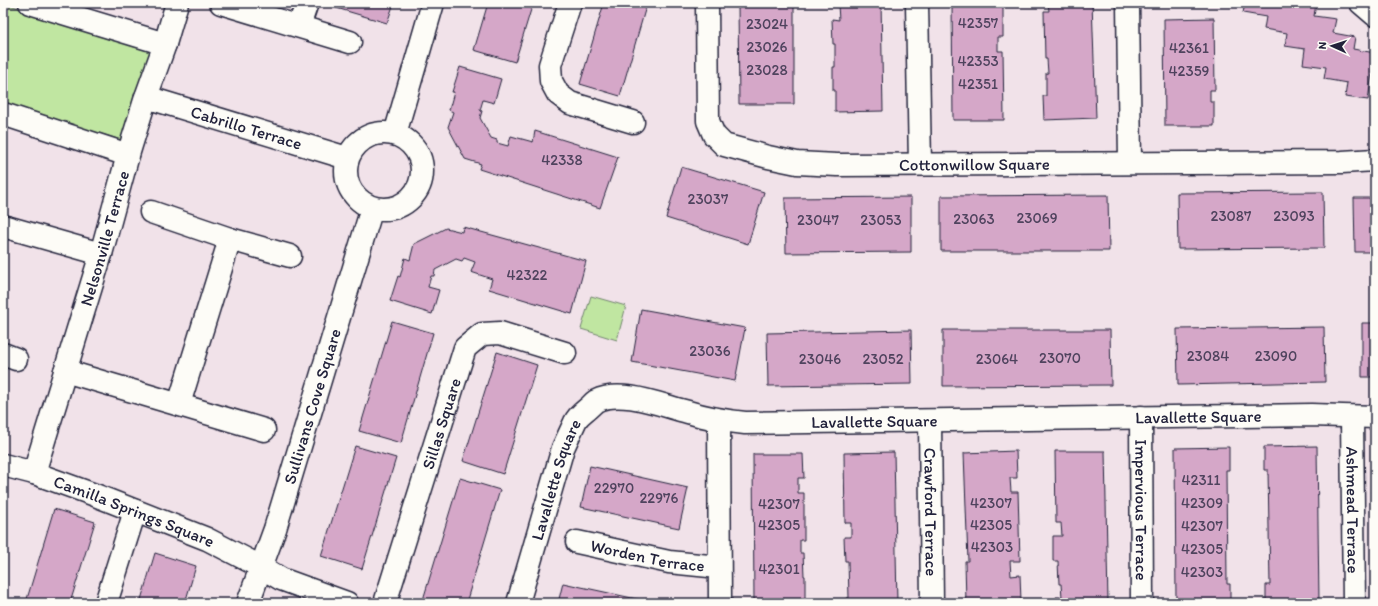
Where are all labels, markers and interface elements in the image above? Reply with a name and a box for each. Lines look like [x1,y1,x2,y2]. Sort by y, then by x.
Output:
house number: 42357 [958,14,999,32]
house number: 23024 [746,15,788,33]
north arrow [1312,26,1352,66]
house number: 23026 [746,38,788,56]
house number: 42361 [1169,39,1209,57]
text: N [1316,41,1329,50]
house number: 42353 [957,52,999,70]
house number: 23028 [746,61,788,79]
house number: 42359 [1169,62,1210,80]
house number: 42351 [958,75,998,93]
street label: Cabrillo Terrace [188,101,305,154]
house number: 42338 [541,151,583,169]
street label: Cottonwillow Square [899,154,1050,175]
street label: Nelsonville Terrace [76,169,133,308]
house number: 23037 [688,190,729,208]
house number: 23087 [1211,207,1252,225]
house number: 23093 [1273,207,1315,225]
house number: 23069 [1016,209,1058,227]
house number: 23063 [953,210,995,228]
house number: 23047 [797,211,839,229]
house number: 23053 [860,211,902,229]
house number: 42322 [507,266,548,284]
street label: Sullivans Cove Square [279,326,345,486]
house number: 23036 [689,342,731,360]
house number: 23084 [1187,347,1229,365]
house number: 23090 [1255,347,1297,365]
house number: 23070 [1039,349,1081,367]
house number: 23046 [799,350,841,368]
house number: 23052 [862,350,904,368]
house number: 23064 [976,350,1018,368]
street label: Sillas Square [418,376,465,472]
street label: Lavallette Square [1135,406,1262,427]
street label: Lavallette Square [811,410,938,432]
street label: Lavallette Square [527,416,585,543]
street label: Impervious Terrace [1131,439,1152,581]
street label: Ashmead Terrace [1342,446,1364,574]
street label: Crawford Terrace [920,448,942,576]
street label: Camilla Springs Square [51,471,218,551]
house number: 42311 [1181,471,1221,489]
house number: 22970 [594,479,634,497]
house number: 22976 [639,489,679,507]
house number: 42307 [970,494,1012,512]
house number: 42309 [1181,494,1223,512]
house number: 42307 [758,495,800,513]
house number: 42305 [758,516,800,534]
house number: 42305 [970,516,1012,534]
house number: 42307 [1181,517,1223,535]
street label: Worden Terrace [589,535,706,576]
house number: 42303 [971,538,1013,556]
house number: 42305 [1181,540,1223,558]
house number: 42301 [758,560,800,578]
house number: 42303 [1181,563,1223,581]

